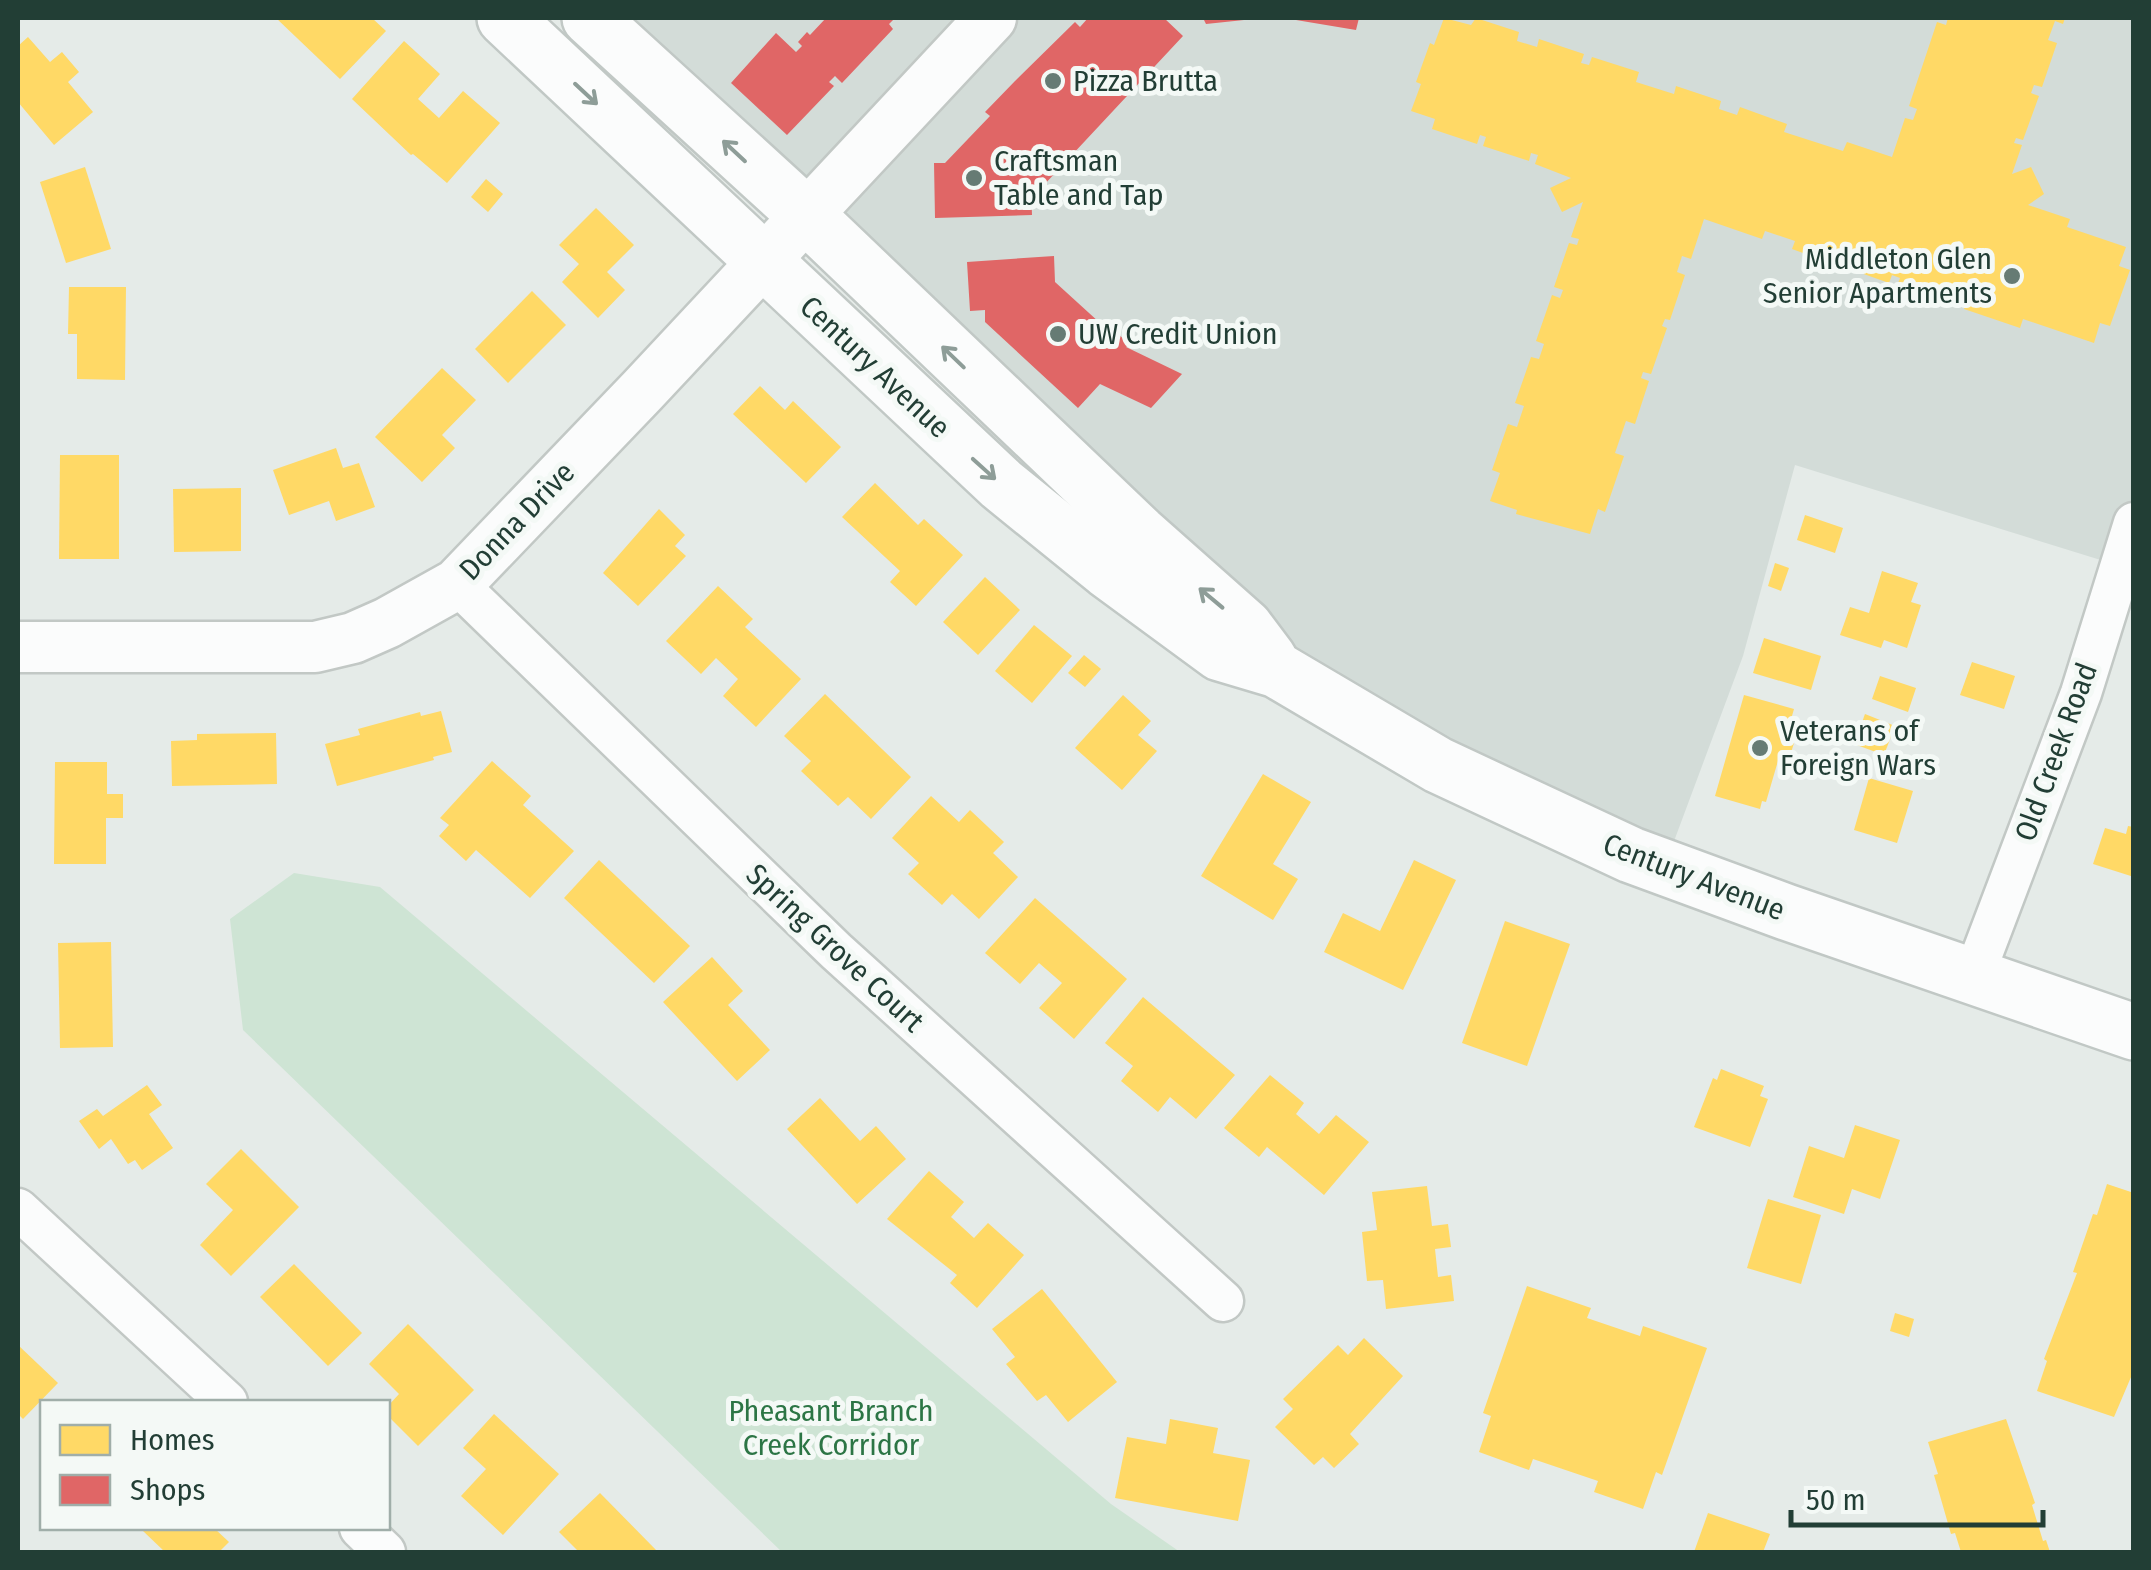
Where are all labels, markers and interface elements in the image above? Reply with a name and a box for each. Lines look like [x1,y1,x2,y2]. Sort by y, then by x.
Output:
place label: Pizza Brutta [1073,63,1218,99]
marker: Pizza Brutta [1042,70,1064,92]
one-way arrow [573,82,598,105]
one-way arrow [722,140,747,163]
place label: Craftsman Table and Tap [994,143,1163,213]
marker: Craftsman Table and Tap [963,167,985,189]
place label: Middleton Glen Senior Apartments [1763,241,1992,311]
marker: Middleton Glen Senior Apartments [2001,265,2023,287]
street label: Century Avenue [793,288,957,446]
place label: UW Credit Union [1078,316,1278,352]
marker: UW Credit Union [1047,323,1069,345]
one-way arrow [941,346,966,369]
street label: Donna Drive [452,455,582,587]
one-way arrow [971,457,996,480]
one-way arrow [1199,587,1225,609]
street label: Old Creek Road [2007,658,2105,846]
place label: Veterans of Foreign Wars [1780,713,1936,783]
marker: Veterans of Foreign Wars [1749,737,1771,759]
street label: Century Avenue [1598,826,1790,928]
street label: Spring Grove Court [739,856,931,1040]
park label: Pheasant Branch Creek Corridor [728,1393,934,1463]
legend [40,1400,390,1530]
text: Homes [130,1422,215,1458]
scale bar [1791,1465,2044,1527]
text: Shops [130,1472,205,1508]
text: 50 m [1806,1482,1866,1518]

